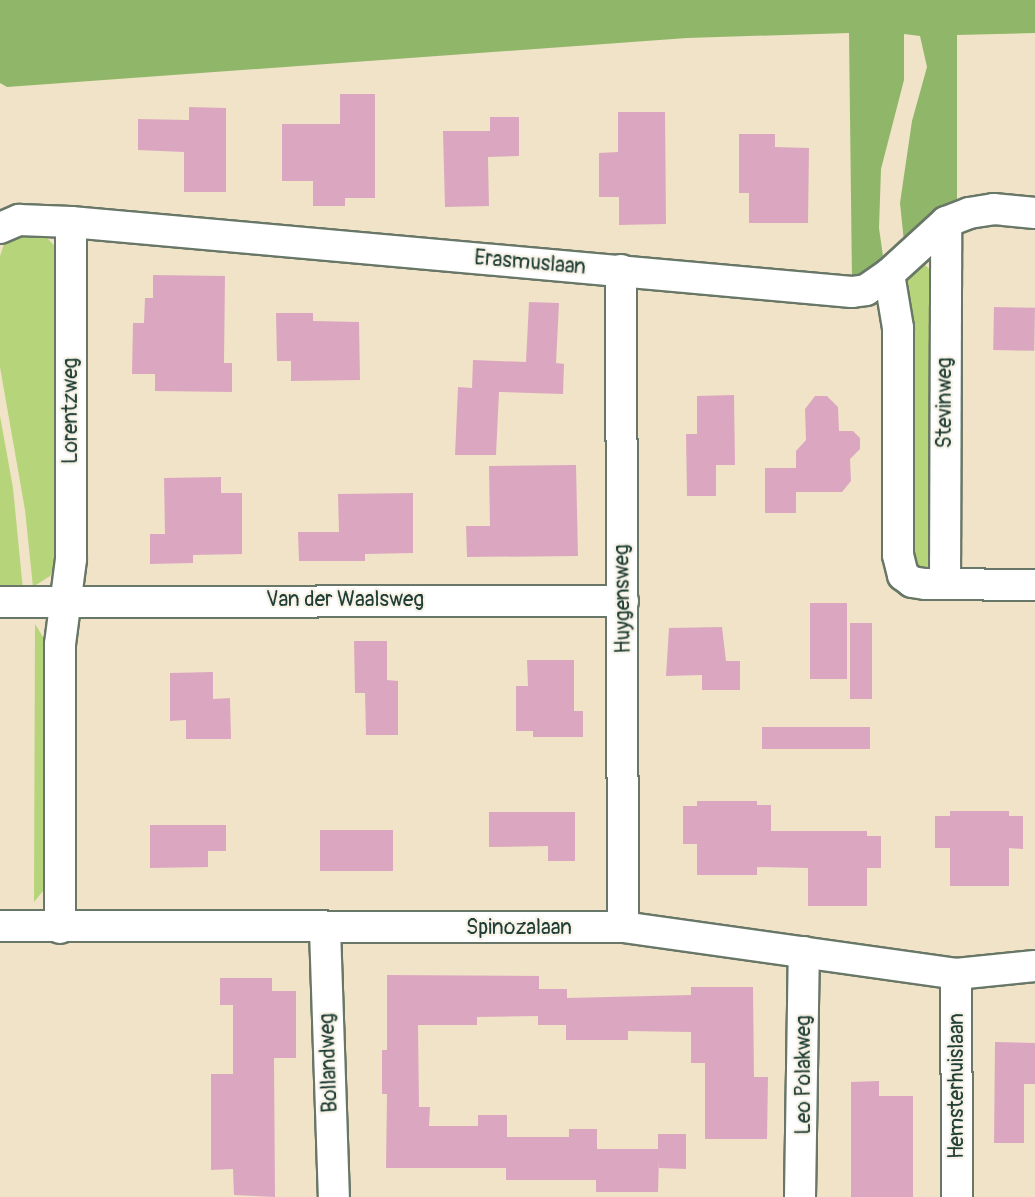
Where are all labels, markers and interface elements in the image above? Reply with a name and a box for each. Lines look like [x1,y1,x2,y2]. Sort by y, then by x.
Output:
street label: Erasmuslaan [473,246,587,280]
street label: Stevinweg [932,357,958,449]
street label: Lorentzweg [58,358,84,464]
street label: Huygensweg [609,544,637,654]
street label: Van der Waalsweg [266,587,424,613]
street label: Spinozalaan [466,915,572,941]
street label: Bollandweg [315,1013,343,1113]
street label: Hemsterhuislaan [944,1013,970,1159]
street label: Leo Polakweg [791,1015,817,1135]

